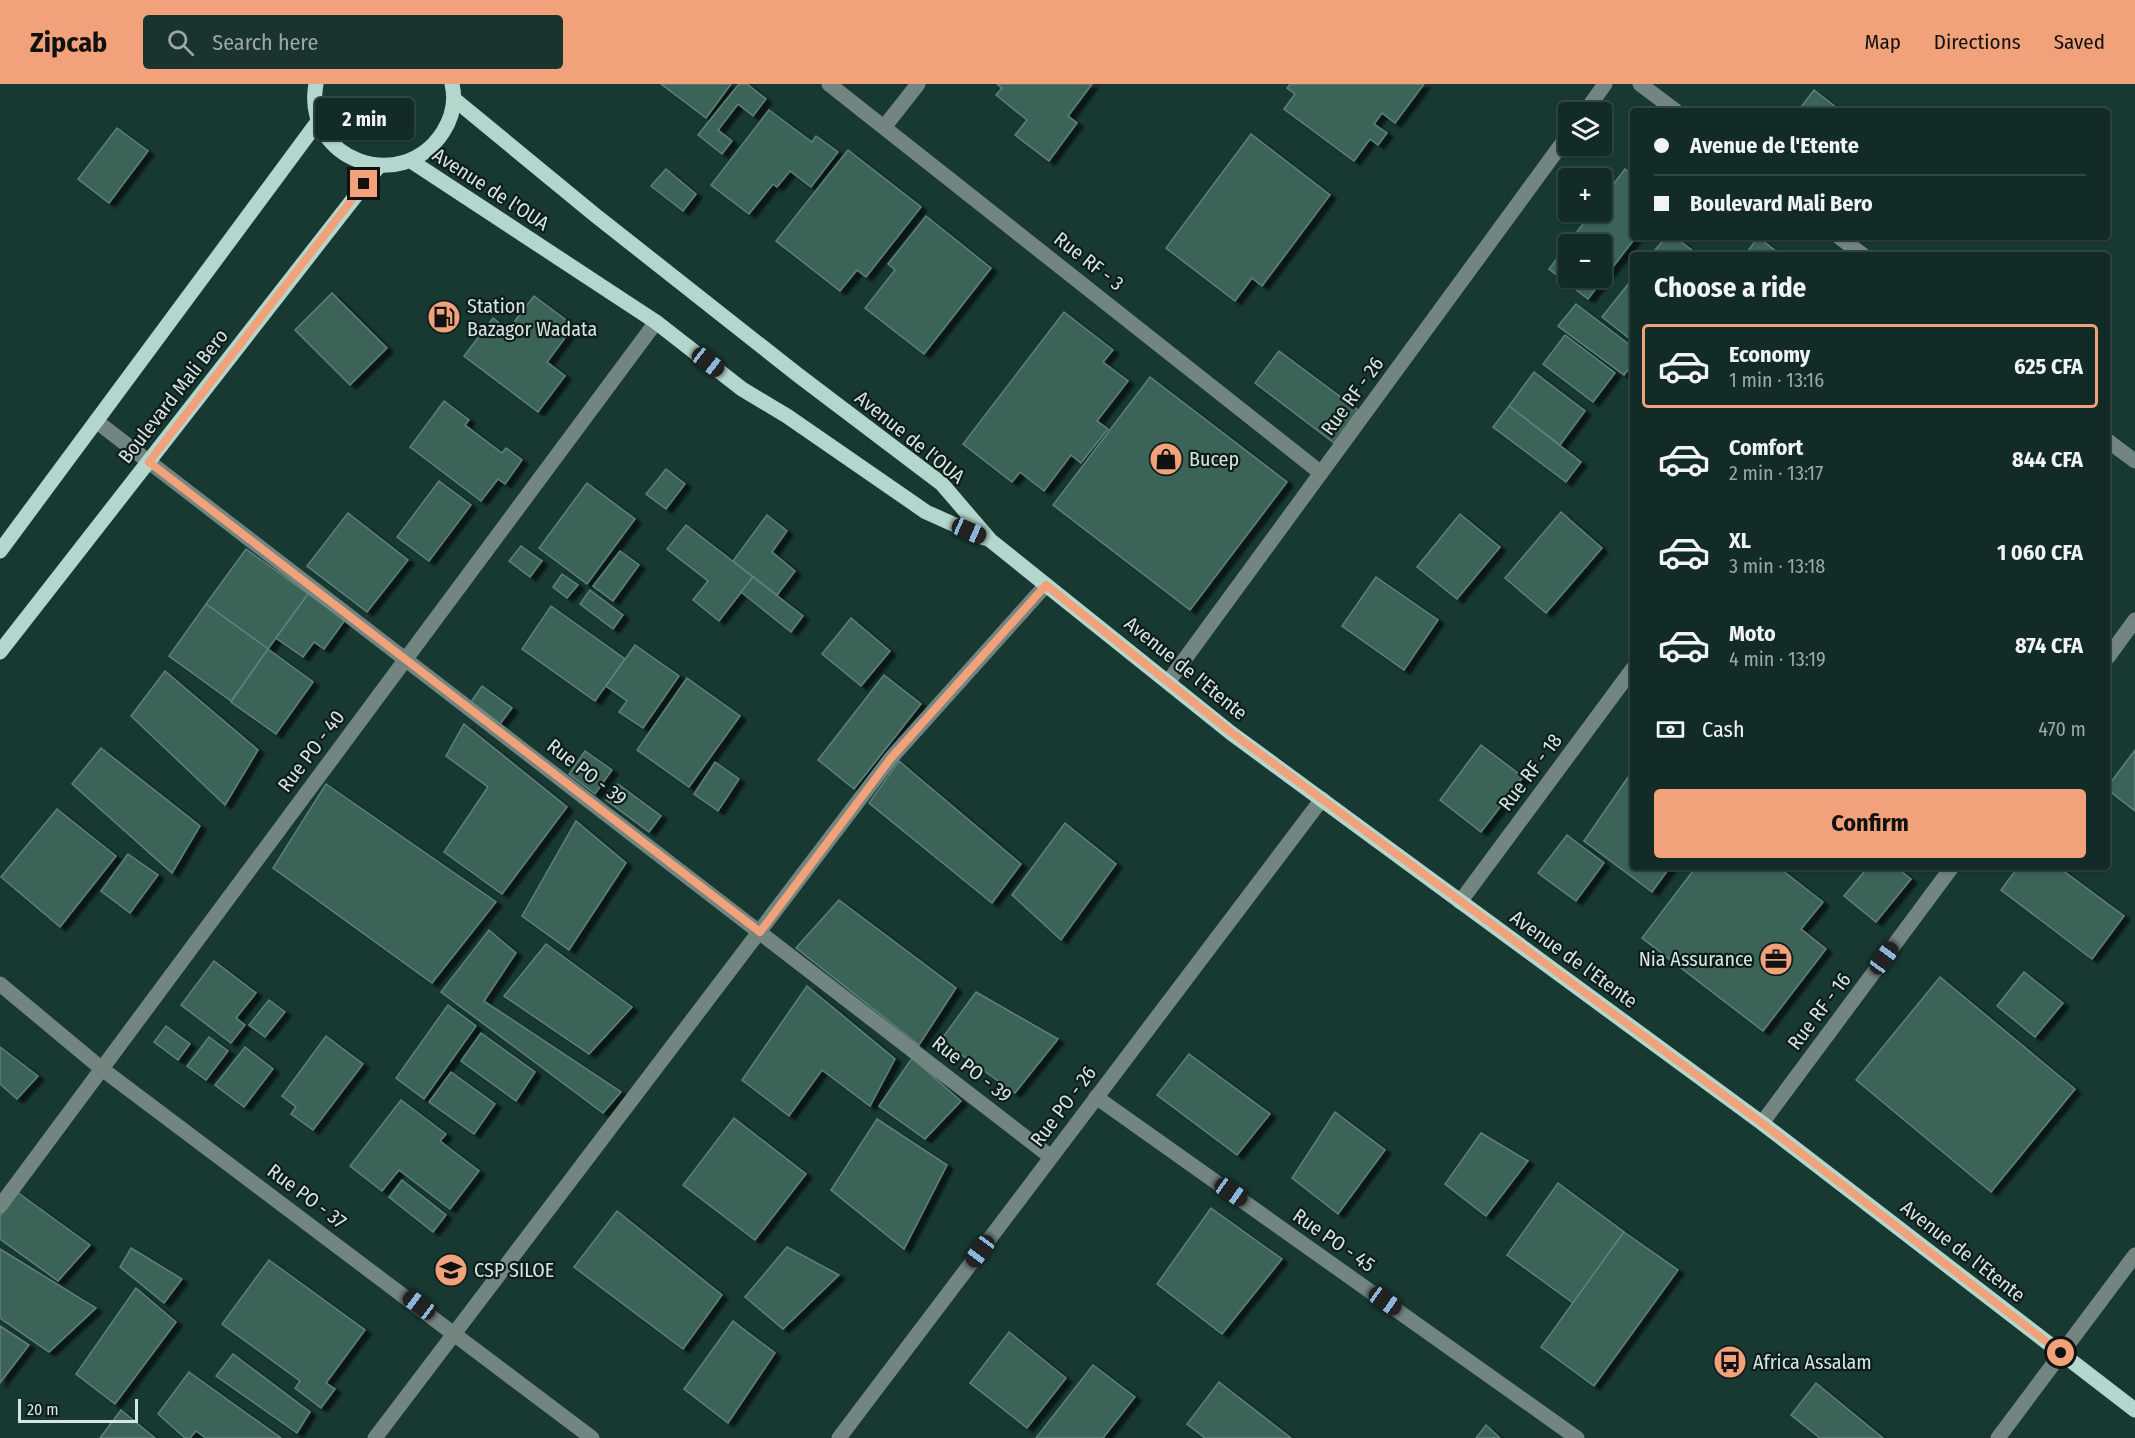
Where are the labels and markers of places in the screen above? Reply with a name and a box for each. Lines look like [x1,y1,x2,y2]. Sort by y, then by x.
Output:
place label: Station Bazagor Wadata [467,294,597,341]
fuel station icon: Station Bazagor Wadata [426,299,462,335]
shop icon: Bucep [1148,441,1184,477]
place label: Bucep [1189,447,1239,471]
office icon: Nia Assurance [1758,941,1794,977]
place label: Nia Assurance [1639,947,1753,971]
school or university icon: CSP SILOE [433,1252,469,1288]
place label: CSP SILOE [474,1258,554,1282]
bus stop icon: Africa Assalam [1712,1344,1748,1380]
place label: Africa Assalam [1753,1350,1872,1374]

